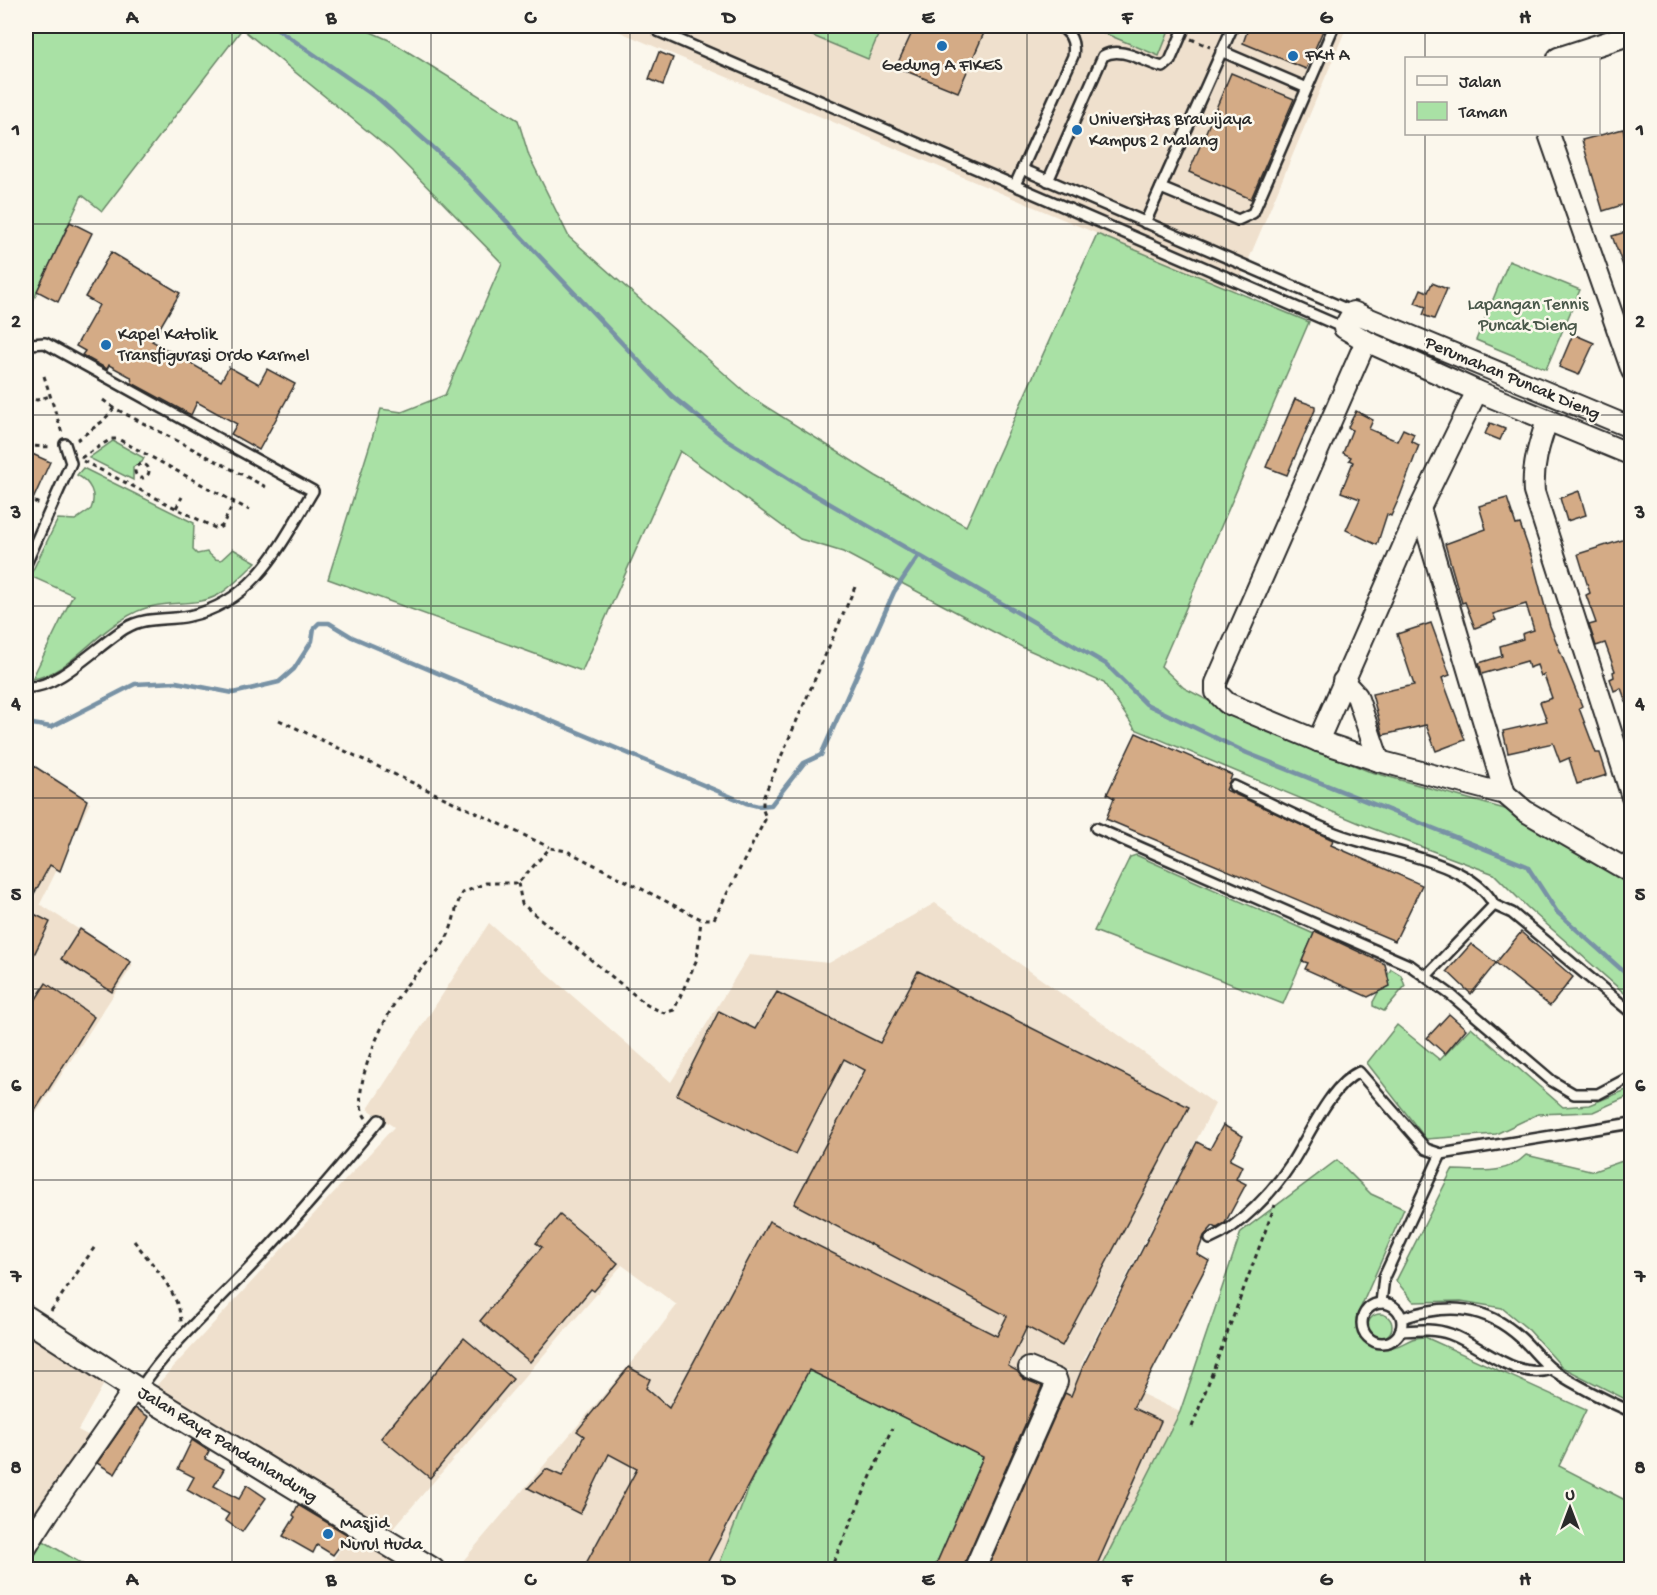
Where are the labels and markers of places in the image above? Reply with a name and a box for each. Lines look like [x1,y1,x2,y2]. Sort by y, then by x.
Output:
marker: Gedung A FIKES [935,39,949,53]
place label: FKH A [1304,46,1351,67]
marker: FKH A [1286,49,1300,63]
place label: Gedung A FIKES [882,56,1003,77]
place label: Universitas Brawijaya Kampus 2 Malang [1089,110,1253,152]
marker: Universitas Brawijaya Kampus 2 Malang [1070,123,1084,137]
place label: Kapel Katolik Transfigurasi Ordo Karmel [117,325,309,367]
marker: Kapel Katolik Transfigurasi Ordo Karmel [99,338,113,352]
place label: Masjid Nurul Huda [340,1514,424,1556]
marker: Masjid Nurul Huda [321,1527,335,1541]

